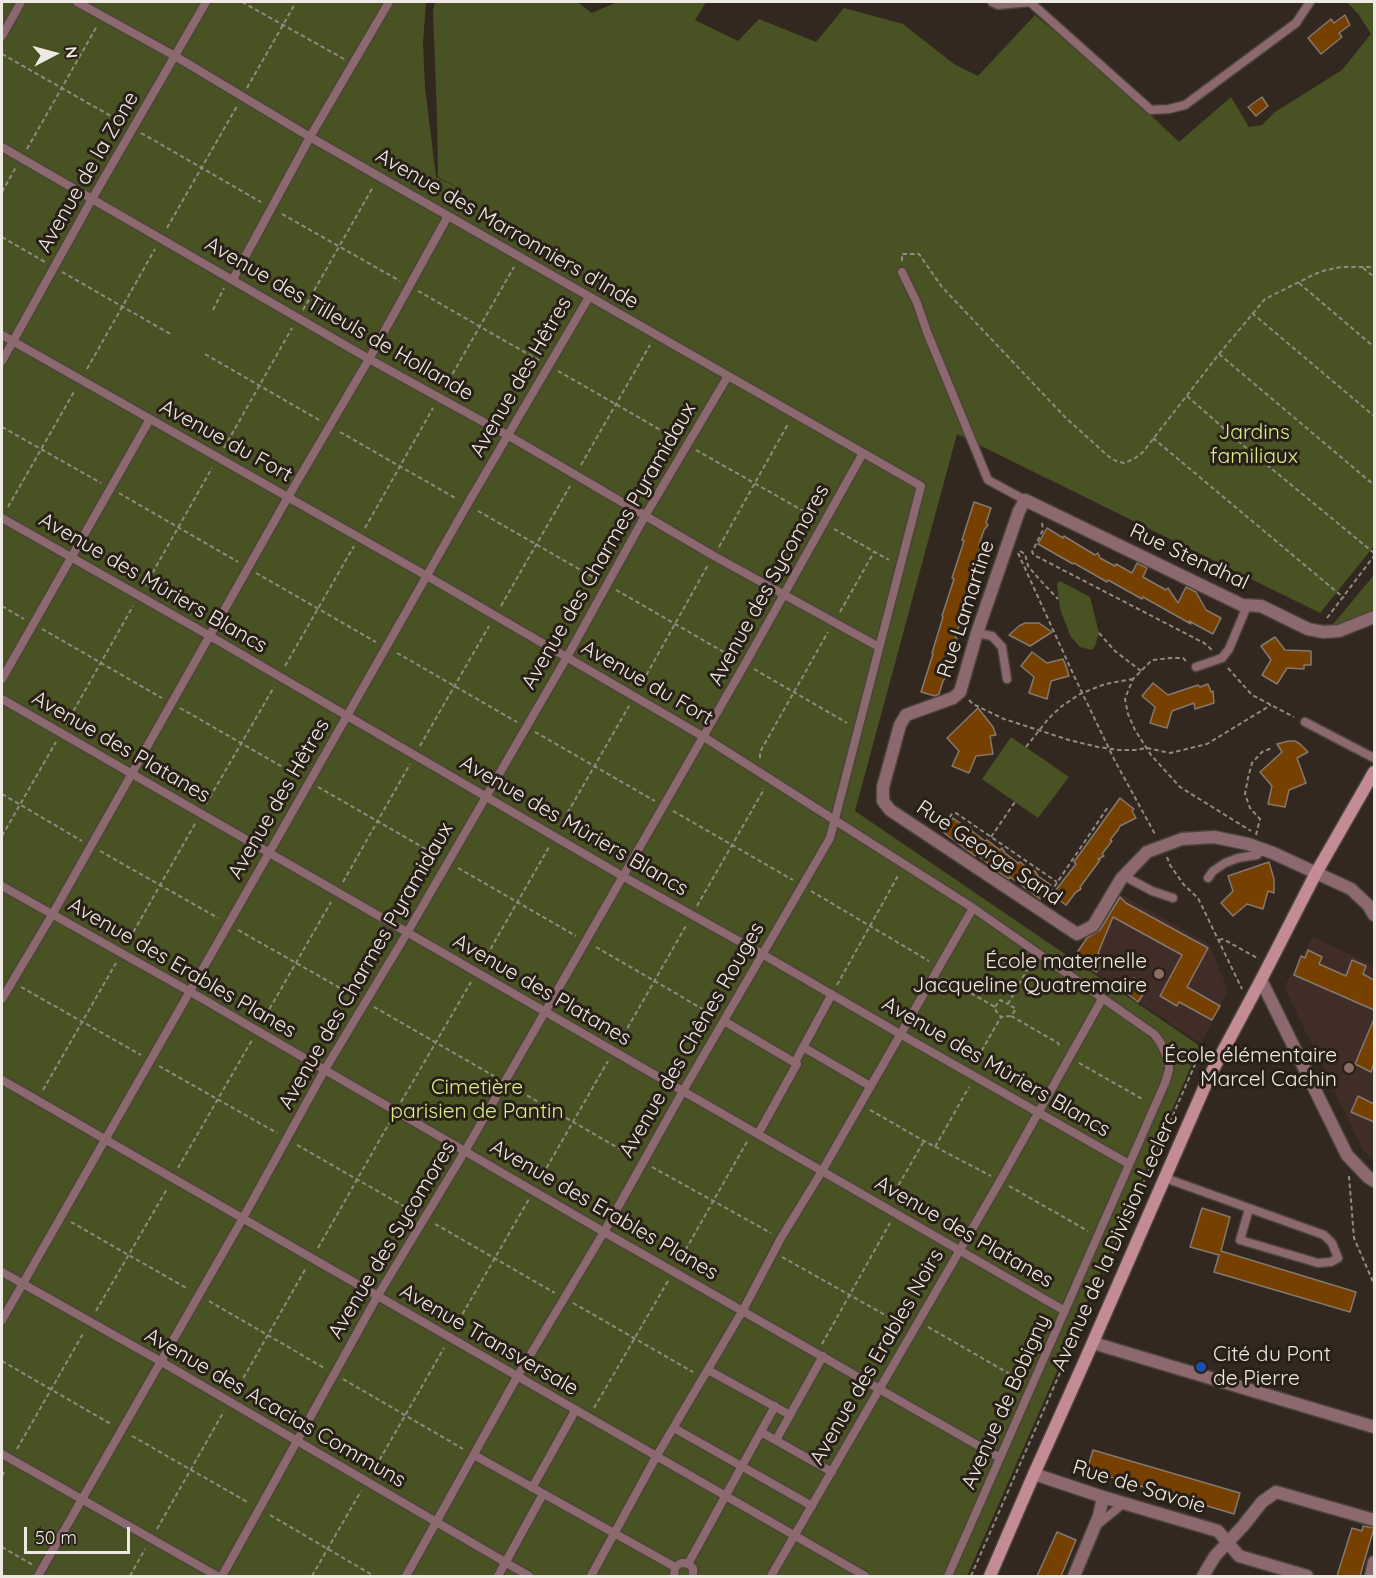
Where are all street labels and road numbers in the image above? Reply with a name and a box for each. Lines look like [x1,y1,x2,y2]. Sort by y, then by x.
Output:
street label: Avenue de la Zone [32,87,144,257]
street label: Avenue des Marronniers d'Inde [371,143,643,315]
street label: Avenue des Tilleuls de Hollande [200,232,478,406]
street label: Avenue des Hêtres [465,292,577,462]
street label: Avenue du Fort [155,394,297,488]
street label: Avenue des Charmes Pyramidaux [516,398,702,694]
street label: Avenue des Sycomores [703,480,835,690]
street label: Avenue des Mûriers Blancs [34,507,272,659]
street label: Rue Stendhal [1125,518,1253,596]
street label: Rue Lamartine [932,537,1000,681]
street label: Avenue du Fort [577,635,717,731]
street label: Avenue des Platanes [27,686,215,808]
street label: Avenue des Hêtres [223,714,335,884]
street label: Avenue des Mûriers Blancs [455,750,693,902]
street label: Rue George Sand [911,795,1067,911]
street label: Avenue des Charmes Pyramidaux [273,818,459,1114]
street label: Avenue des Erables Planes [64,892,300,1044]
street label: Avenue des Chênes Rouges [614,918,770,1162]
street label: Avenue des Platanes [448,929,636,1051]
street label: Avenue des Mûriers Blancs [877,991,1115,1143]
street label: Avenue de la Division Leclerc [1047,1109,1183,1375]
street label: Avenue des Erables Planes [486,1134,722,1286]
street label: Avenue des Sycomores [323,1137,461,1343]
street label: Avenue des Platanes [870,1171,1058,1293]
street label: Avenue des Erables Noirs [805,1244,949,1470]
street label: Avenue Transversale [395,1279,583,1401]
street label: Avenue de Bobigny [956,1311,1056,1493]
street label: Avenue des Acacias Communs [140,1323,410,1493]
street label: Rue de Savoie [1069,1455,1209,1519]

